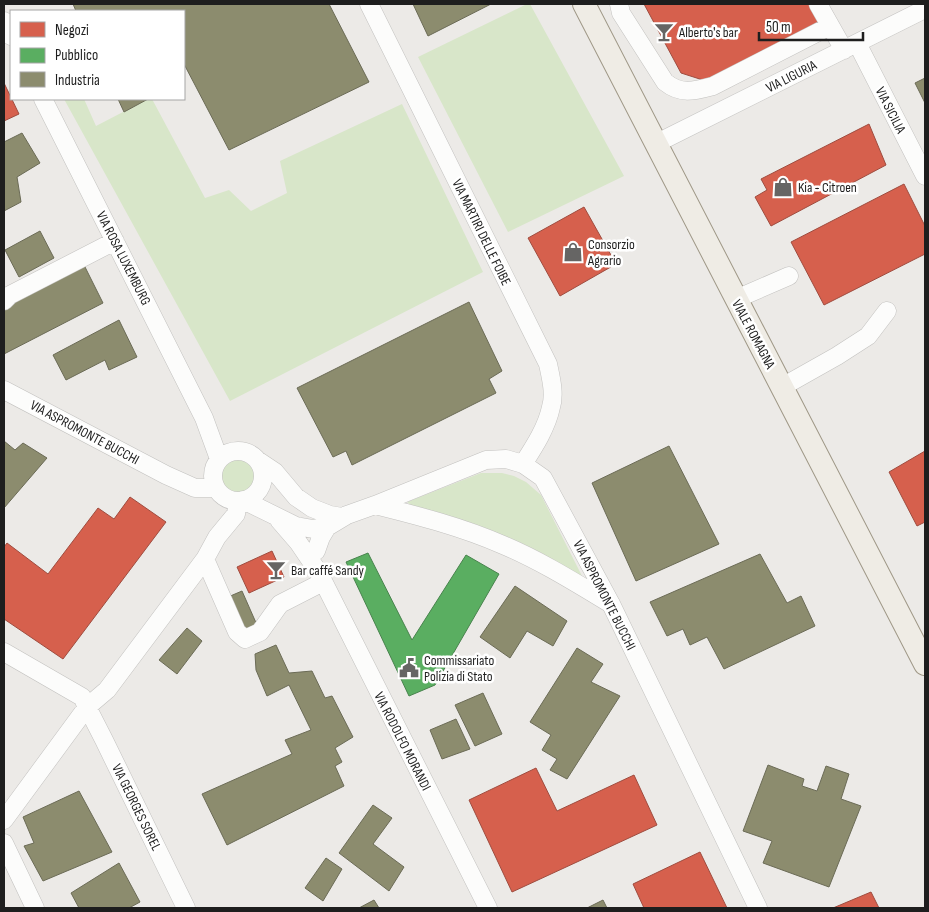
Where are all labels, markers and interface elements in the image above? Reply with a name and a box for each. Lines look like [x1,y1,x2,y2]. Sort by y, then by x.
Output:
legend [10,10,185,100]
scale bar [759,10,863,42]
text: 50 m [766,18,791,37]
text: Negozi [55,21,89,40]
bar icon: Alberto's bar [653,21,675,43]
place label: Alberto's bar [678,24,738,41]
text: Pubblico [55,46,98,65]
street label: VIA LIGURIA [763,56,820,96]
text: Industria [55,71,100,90]
street label: VIA SICILIA [872,84,910,137]
street label: VIA MARTIRI DELLE FOIBE [448,176,515,288]
shop icon: Kia - Citroen [772,176,794,198]
place label: Kia - Citroen [798,179,857,196]
street label: VIA ROSA LUXEMBURG [93,208,155,308]
place label: Consorzio Agrario [587,236,635,269]
shop icon: Consorzio Agrario [562,241,584,263]
street label: VIALE ROMAGNA [728,297,779,373]
street label: VIA ASPROMONTE BUCCHI [27,397,142,468]
street label: VIA ASPROMONTE BUCCHI [569,537,640,653]
bar icon: Bar caffé Sandy [265,559,287,581]
place label: Bar caffé Sandy [291,562,365,579]
place label: Commissariato Polizia di Stato [424,652,494,685]
public building icon: Commissariato Polizia di Stato [398,657,420,679]
street label: VIA RODOLFO MORANDI [370,689,435,793]
street label: VIA GEORGES SOREL [108,761,165,853]

